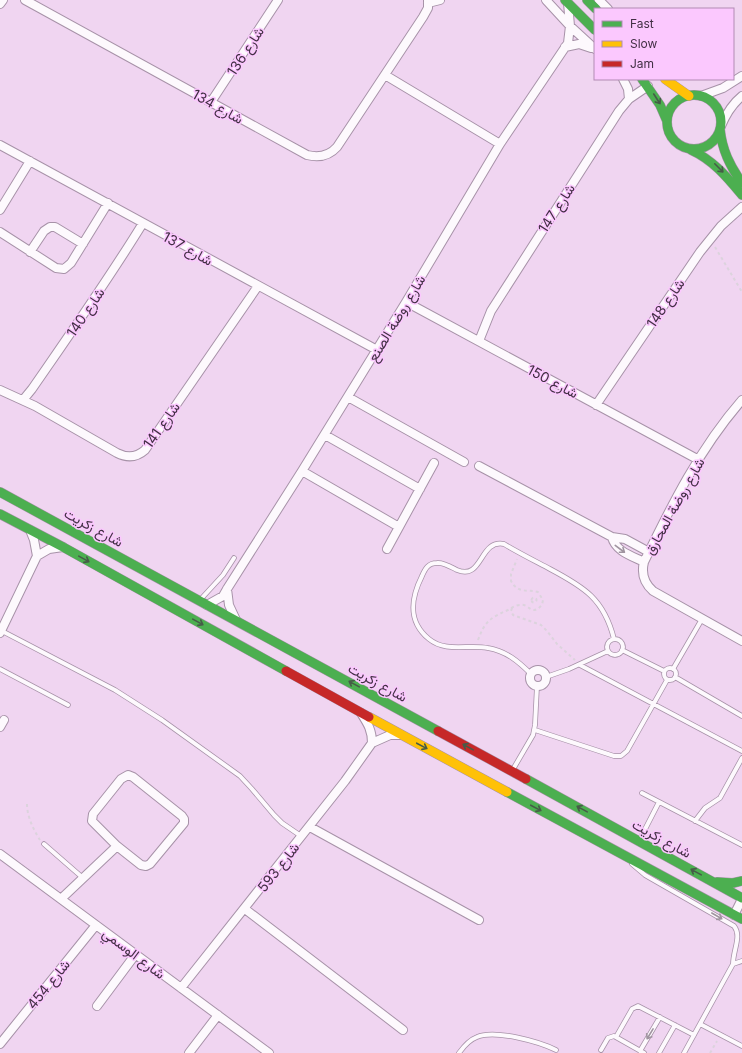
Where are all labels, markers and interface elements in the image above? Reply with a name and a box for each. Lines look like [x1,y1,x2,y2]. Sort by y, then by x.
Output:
legend [594,8,734,80]
text: Fast [630,16,654,31]
street label: شارع 136 [223,23,270,80]
text: Slow [630,36,658,51]
text: Jam [630,56,654,71]
street label: شارع 134 [188,85,246,130]
one-way arrow [652,93,661,104]
one-way arrow [714,163,724,173]
street label: شارع 147 [534,180,581,237]
street label: شارع 137 [159,227,216,271]
street label: شارع روضة الصنع [363,272,431,366]
street label: شارع 148 [642,275,690,332]
street label: شارع 140 [62,284,110,342]
street label: شارع 150 [523,361,581,404]
street label: شارع 141 [139,399,185,453]
street label: شارع روضة المحارق [640,454,710,559]
street label: شارع زكريت [60,504,126,553]
one-way arrow [615,545,626,553]
one-way arrow [78,555,90,563]
one-way arrow [191,618,203,626]
street label: شارع زكريت [344,659,410,708]
one-way arrow [348,680,360,688]
one-way arrow [415,742,427,750]
one-way arrow [462,742,474,750]
one-way arrow [530,804,542,812]
one-way arrow [576,805,588,813]
street label: شارع زكريت [628,815,694,864]
street label: شارع 593 [253,839,305,897]
one-way arrow [690,868,702,875]
one-way arrow [711,912,723,920]
street label: شارع الوسمي [97,924,169,985]
street label: شارع 454 [23,956,75,1014]
one-way arrow [646,1028,654,1040]

